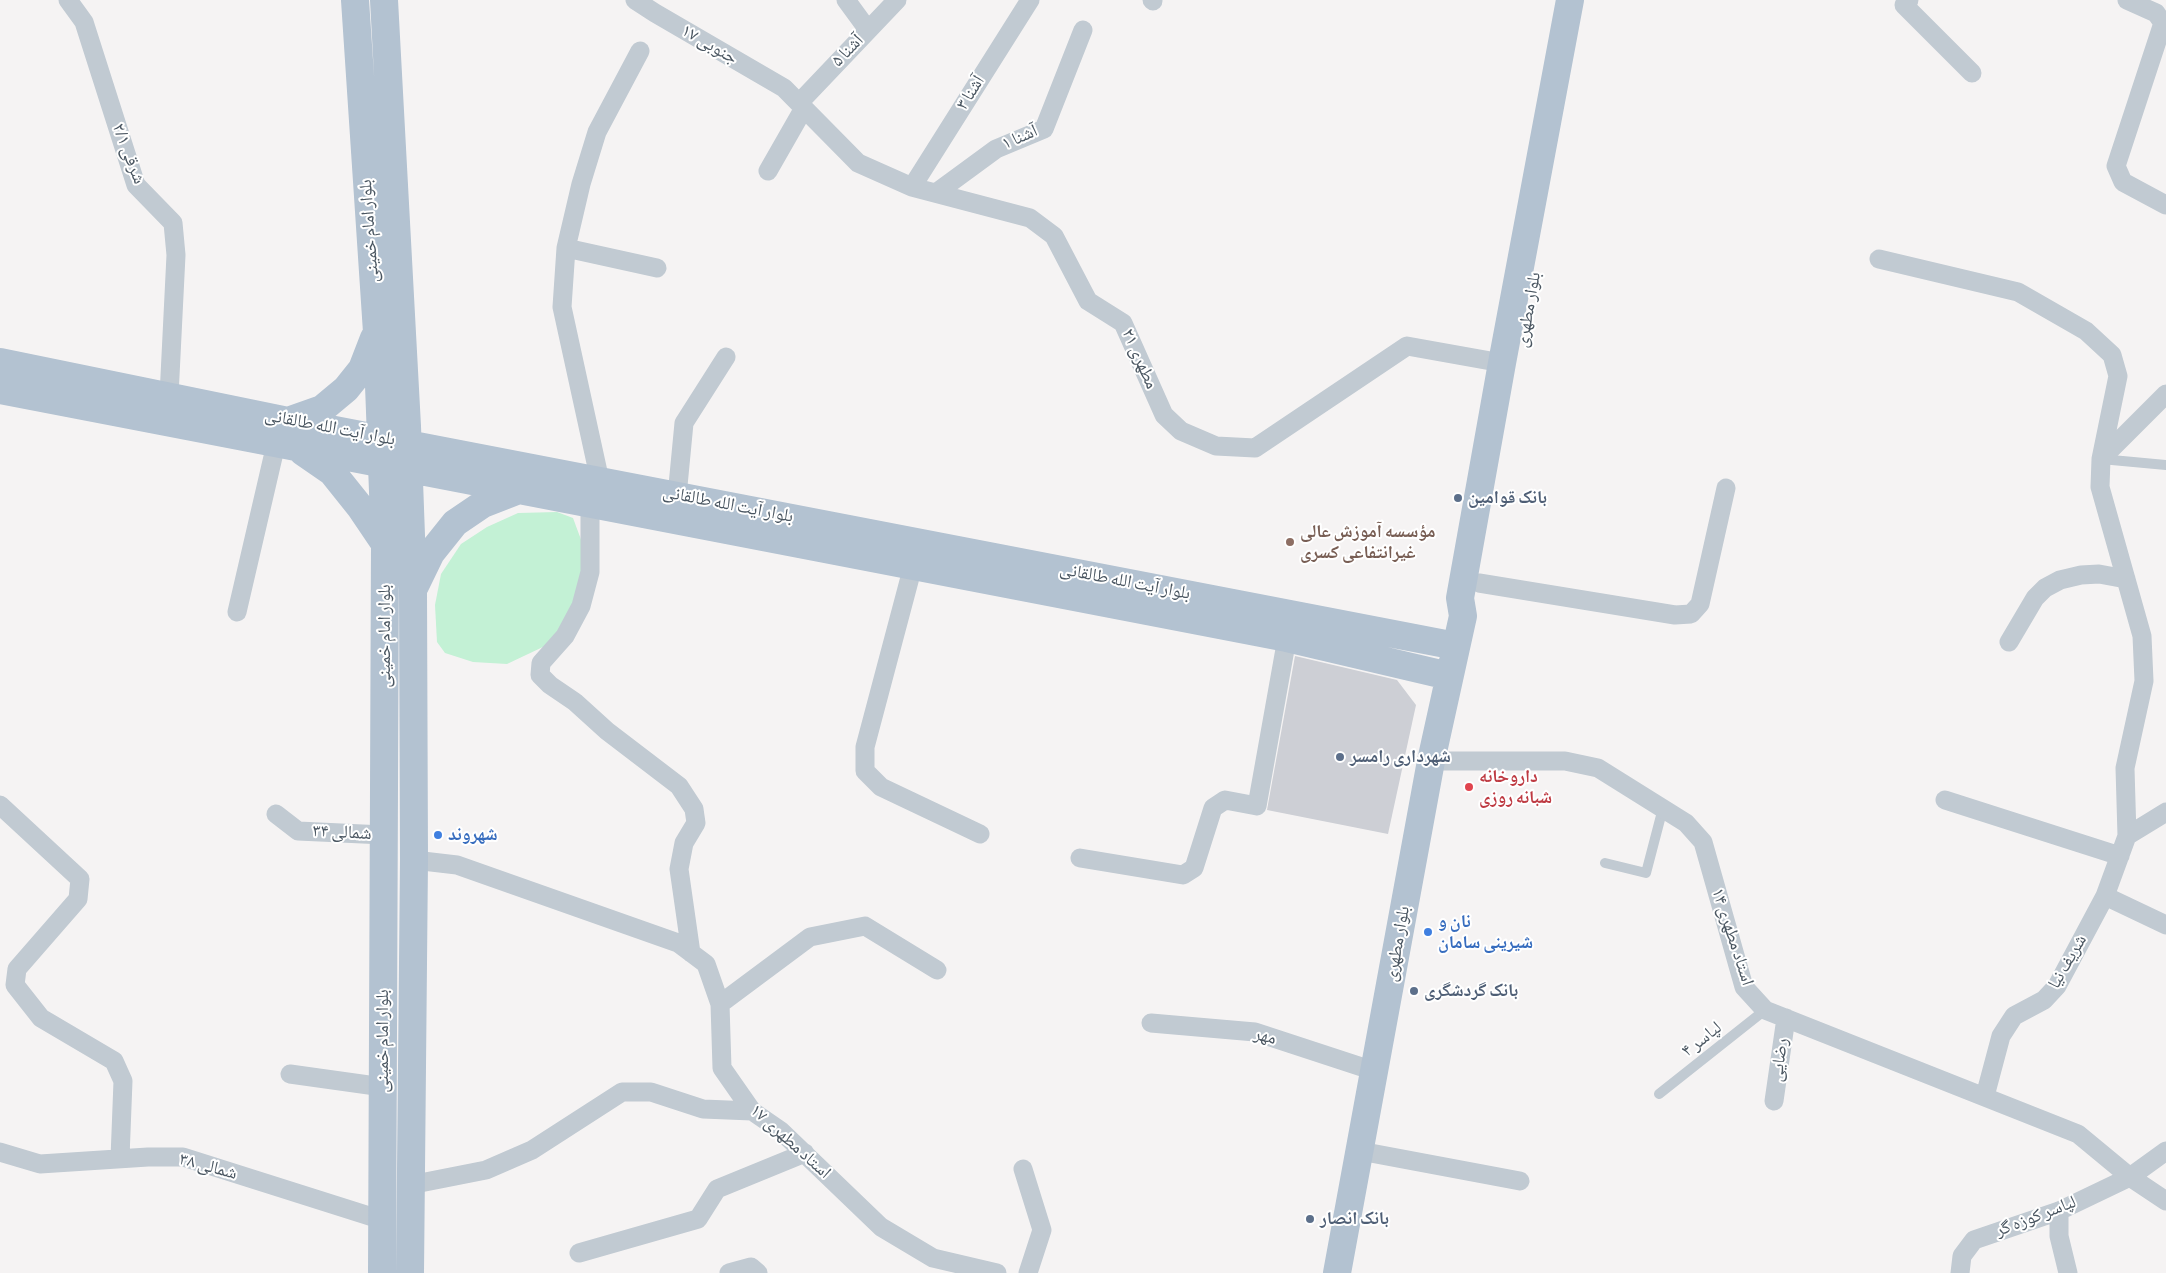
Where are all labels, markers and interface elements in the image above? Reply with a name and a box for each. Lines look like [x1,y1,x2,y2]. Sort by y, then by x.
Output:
street label: جنوبی ۱۷ [677,20,741,70]
street label: آشنا ۵ [827,30,869,72]
street label: آشنا ۳ [952,72,990,114]
street label: شرقی ۲/۱ [107,121,149,187]
street label: آشنا ۱ [999,121,1041,155]
street label: بلوار امام خمینی [356,179,384,283]
street label: بلوار مطهری [1512,270,1546,350]
street label: مطهری ۲۱ [1116,325,1162,393]
street label: بلوار آیت الله طالقانی [263,405,397,451]
street label: بلوار آیت الله طالقانی [661,482,795,528]
place label: بانک قوامین [1468,487,1547,509]
marker: بانک قوامین [1452,492,1464,504]
place label: مؤسسه آموزش عالی غیرانتفاعی کسری [1300,521,1436,564]
marker: مؤسسه آموزش عالی غیرانتفاعی کسری [1284,536,1296,548]
street label: بلوار آیت الله طالقانی [1058,559,1192,605]
street label: بلوار امام خمینی [374,584,396,688]
place label: شهرداری رامسر [1350,746,1451,768]
marker: شهرداری رامسر [1334,751,1346,763]
place label: داروخانه شبانه روزی [1479,766,1552,809]
marker: داروخانه شبانه روزی [1463,781,1475,793]
street label: شمالی ۳۴ [312,821,372,845]
place label: شهروند [448,824,497,846]
marker: شهروند [432,829,444,841]
street label: استاد مطهری ۱۴ [1706,885,1758,989]
street label: بلوار مطهری [1381,904,1415,984]
place label: نان و شیرینی سامان [1438,911,1533,954]
marker: نان و شیرینی سامان [1422,926,1434,938]
street label: شریف نیا [2044,931,2092,993]
place label: بانک گردشگری [1424,980,1518,1002]
marker: بانک گردشگری [1408,985,1420,997]
street label: بلوار امام خمینی [372,989,394,1093]
street label: لپاسر ۴ [1678,1018,1726,1062]
street label: مهر [1251,1024,1279,1050]
street label: رضایی [1766,1037,1794,1083]
street label: استاد مطهری ۱۷ [745,1100,835,1184]
street label: شمالی ۳۸ [177,1149,239,1185]
street label: لپاسر کوزه گر [1993,1192,2079,1242]
place label: بانک انصار [1320,1208,1389,1230]
marker: بانک انصار [1304,1213,1316,1225]

